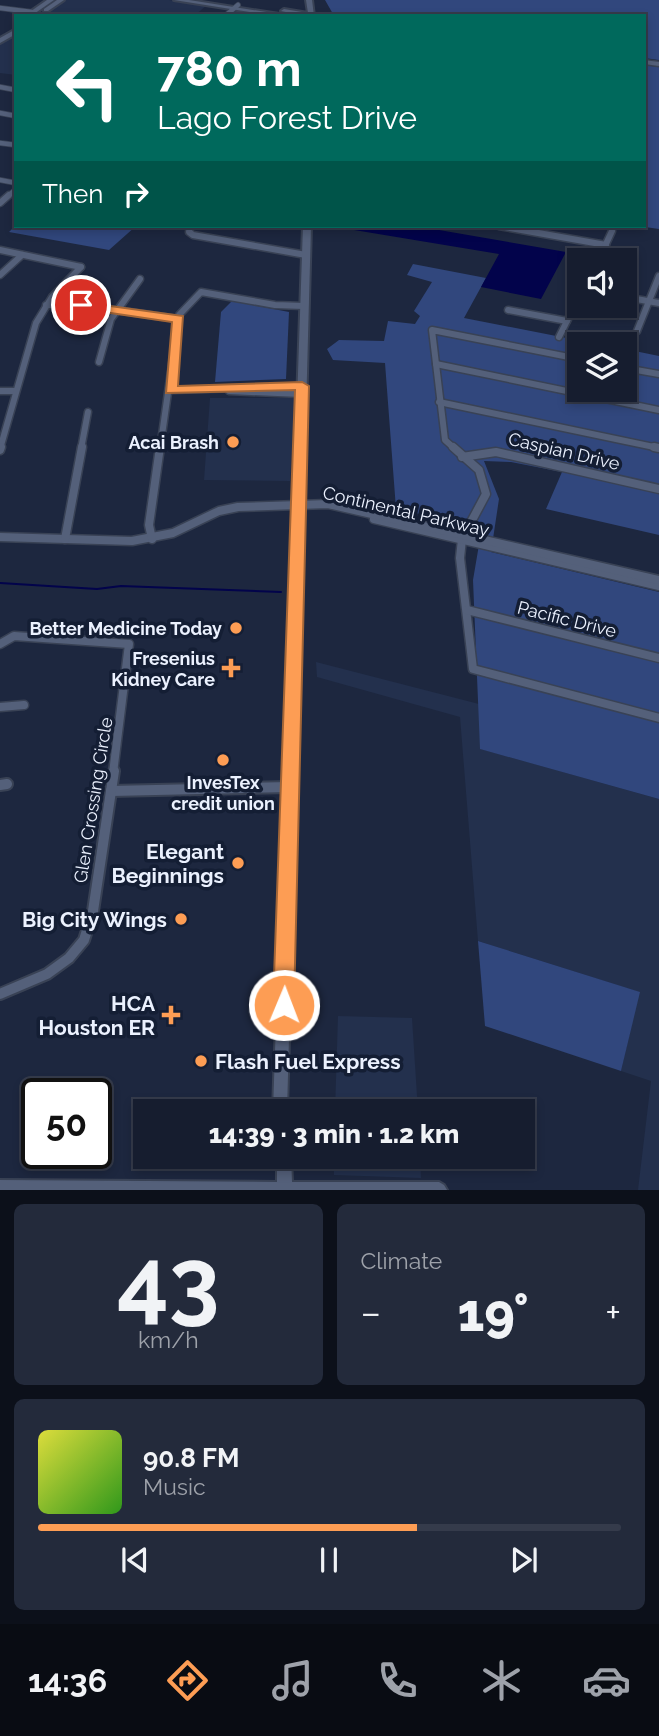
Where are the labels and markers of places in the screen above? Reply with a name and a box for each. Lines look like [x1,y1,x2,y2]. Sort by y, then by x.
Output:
pin [51,275,111,335]
place label: Acai Brash [129,432,219,453]
marker: Acai Brash [225,434,241,450]
place label: Better Medicine Today [29,618,222,639]
marker: Better Medicine Today [228,620,244,636]
place label: Fresenius Kidney Care [111,648,215,690]
marker: Fresenius Kidney Care [221,658,241,678]
marker: InvesTex credit union [215,752,231,768]
place label: InvesTex credit union [171,772,275,814]
place label: Elegant Beginnings [111,839,224,888]
marker: Elegant Beginnings [230,855,246,871]
place label: Big City Wings [22,907,167,932]
marker: Big City Wings [173,911,189,927]
place label: HCA Houston ER [39,991,156,1040]
marker: HCA Houston ER [161,1005,181,1025]
place label: Flash Fuel Express [215,1049,401,1074]
marker: Flash Fuel Express [193,1053,209,1069]

